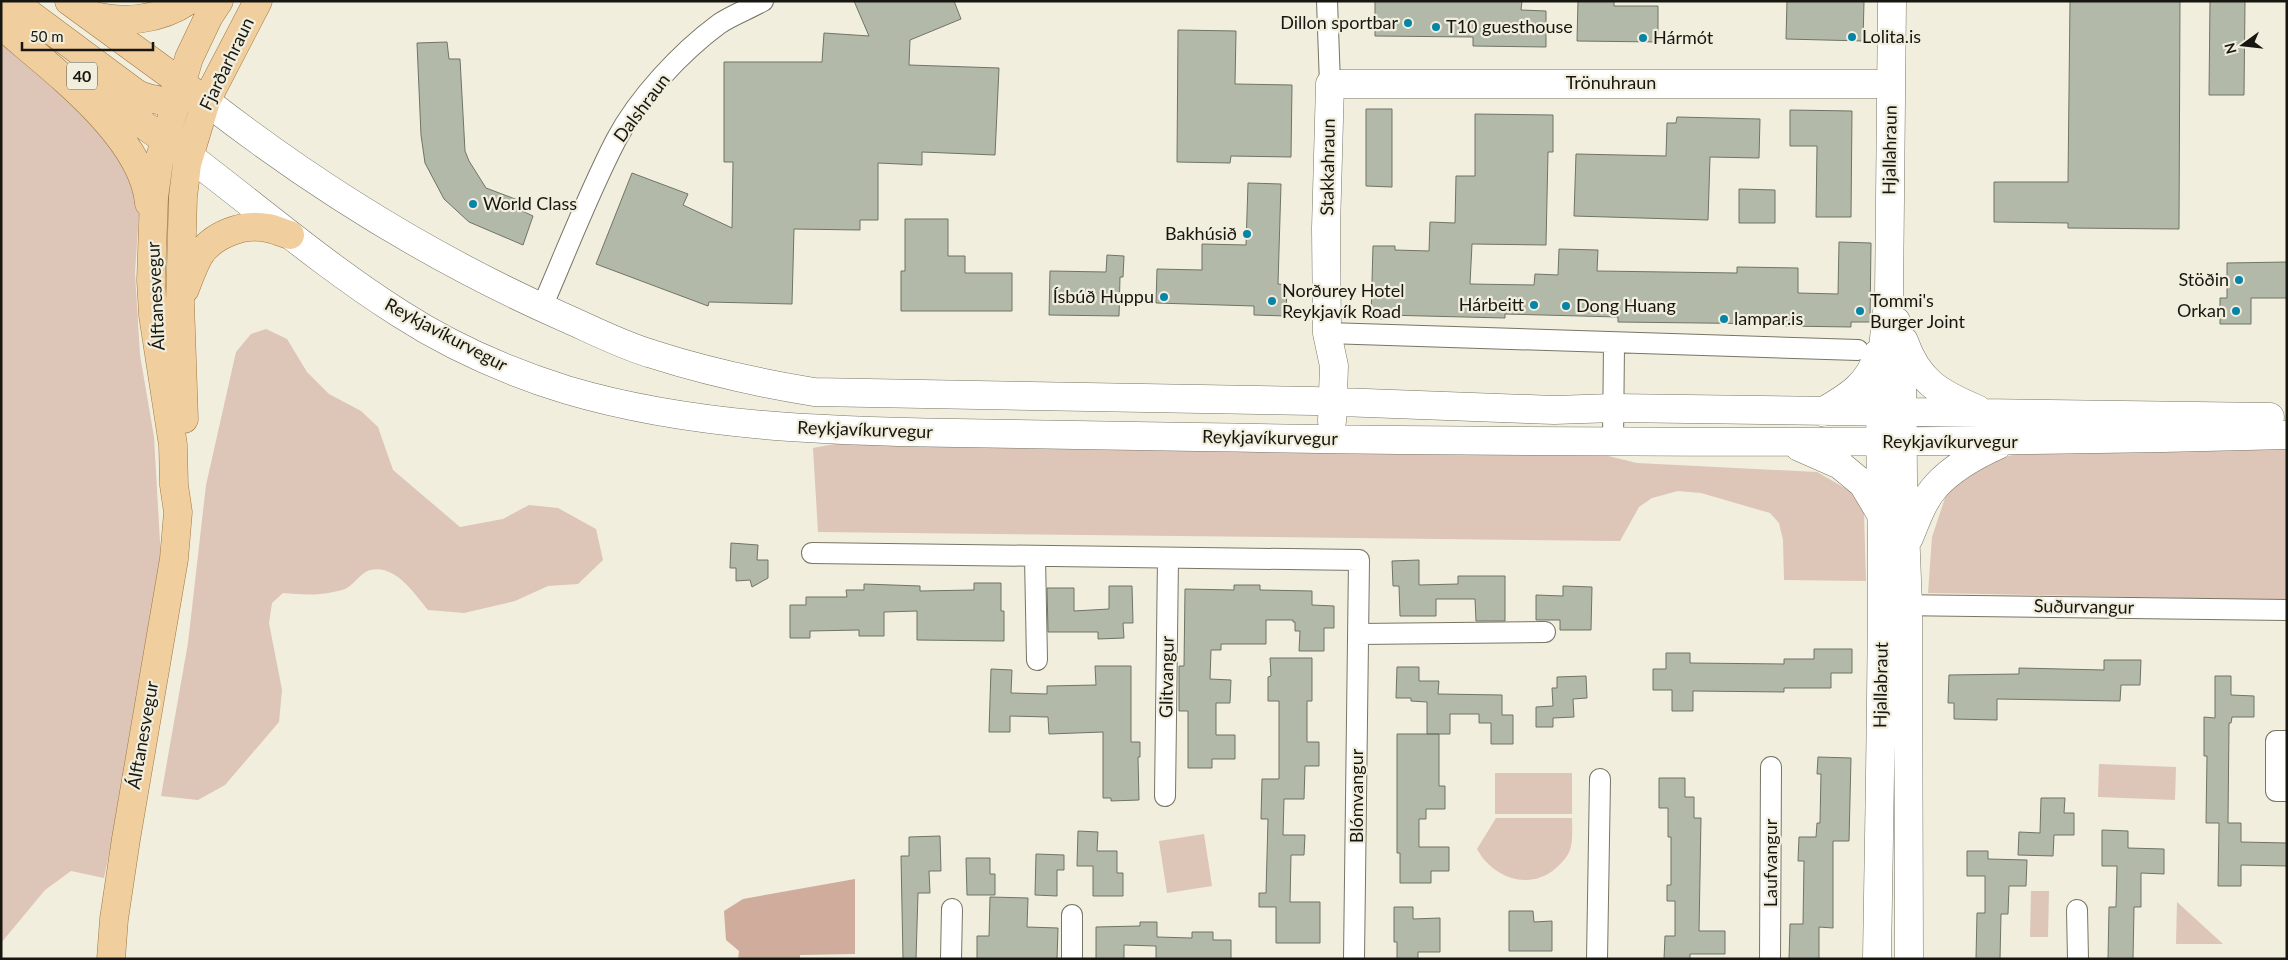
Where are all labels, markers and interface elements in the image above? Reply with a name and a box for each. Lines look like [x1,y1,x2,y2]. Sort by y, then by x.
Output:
place label: Dillon sportbar [1280,11,1398,33]
street label: Fjarðarhraun [194,14,258,114]
place label: T10 guesthouse [1446,15,1573,37]
marker: Dillon sportbar [1402,17,1414,29]
scale bar [22,20,154,52]
north arrow [2218,20,2268,70]
marker: T10 guesthouse [1430,21,1442,33]
place label: Lolita.is [1862,25,1921,47]
place label: Hármót [1653,26,1714,48]
text: 50 m [30,27,64,45]
marker: Lolita.is [1846,31,1858,43]
marker: Hármót [1637,32,1649,44]
text: N [2220,41,2240,56]
road number: 40 [67,62,97,90]
street label: Dalshraun [608,69,674,146]
street label: Trönuhraun [1566,71,1656,93]
street label: Hjallahraun [1877,105,1901,195]
street label: Stakkahraun [1315,118,1339,216]
place label: World Class [483,192,577,214]
marker: World Class [467,198,479,210]
place label: Bakhúsið [1165,222,1237,244]
marker: Bakhúsið [1241,228,1253,240]
street label: Álftanesvegur [141,240,169,351]
place label: Stöðin [2178,268,2229,290]
marker: Stöðin [2233,274,2245,286]
place label: Norðurey Hotel Reykjavík Road [1282,279,1404,322]
place label: Ísbúð Huppu [1053,285,1154,307]
place label: Tommi's Burger Joint [1870,289,1966,332]
marker: Ísbúð Huppu [1158,291,1170,303]
street label: Reykjavíkurvegur [381,293,512,376]
place label: Hárbeitt [1459,293,1525,315]
place label: Dong Huang [1576,294,1676,316]
marker: Norðurey Hotel Reykjavík Road [1266,295,1278,307]
marker: Hárbeitt [1528,299,1540,311]
place label: Orkan [2177,299,2226,321]
marker: Dong Huang [1560,300,1572,312]
marker: Tommi's Burger Joint [1854,305,1866,317]
marker: Orkan [2230,305,2242,317]
place label: lampar.is [1734,307,1803,329]
marker: lampar.is [1718,313,1730,325]
street label: Reykjavíkurvegur [797,416,934,442]
street label: Reykjavíkurvegur [1202,425,1338,449]
street label: Reykjavíkurvegur [1882,430,2018,452]
street label: Suðurvangur [2034,594,2135,618]
street label: Glitvangur [1154,635,1178,718]
street label: Hjallabraut [1868,641,1892,728]
street label: Álftanesvegur [122,679,162,791]
street label: Blómvangur [1345,748,1367,843]
street label: Laufvangur [1759,818,1781,907]

